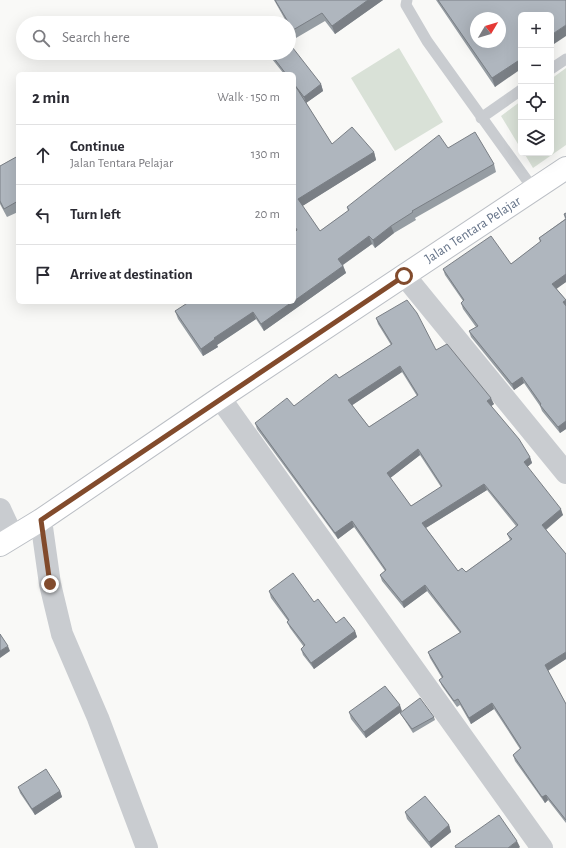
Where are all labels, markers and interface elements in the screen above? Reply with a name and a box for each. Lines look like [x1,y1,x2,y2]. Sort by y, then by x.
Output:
north arrow [470,12,506,48]
map controls [518,12,554,156]
button: + [518,12,554,48]
search box [16,16,296,60]
icon: search [30,27,52,49]
text: Search here [62,30,130,45]
button: − [518,48,554,84]
button: locate [518,84,554,120]
text: 2 min [32,89,70,106]
text: Walk · 150 m [217,91,280,104]
button: layers [518,120,554,156]
text: Continue [70,139,125,154]
icon: ahead [32,144,54,166]
text: 130 m [251,148,280,161]
text: Jalan Tentara Pelajar [70,157,173,170]
street label: Jalan Tentara Pelajar [423,194,524,266]
icon: left [32,204,54,226]
text: Turn left [70,207,121,222]
text: 20 m [255,208,280,221]
icon: arrive [32,264,54,286]
text: Arrive at destination [70,267,193,282]
route start [395,267,413,285]
route end [41,575,59,593]

